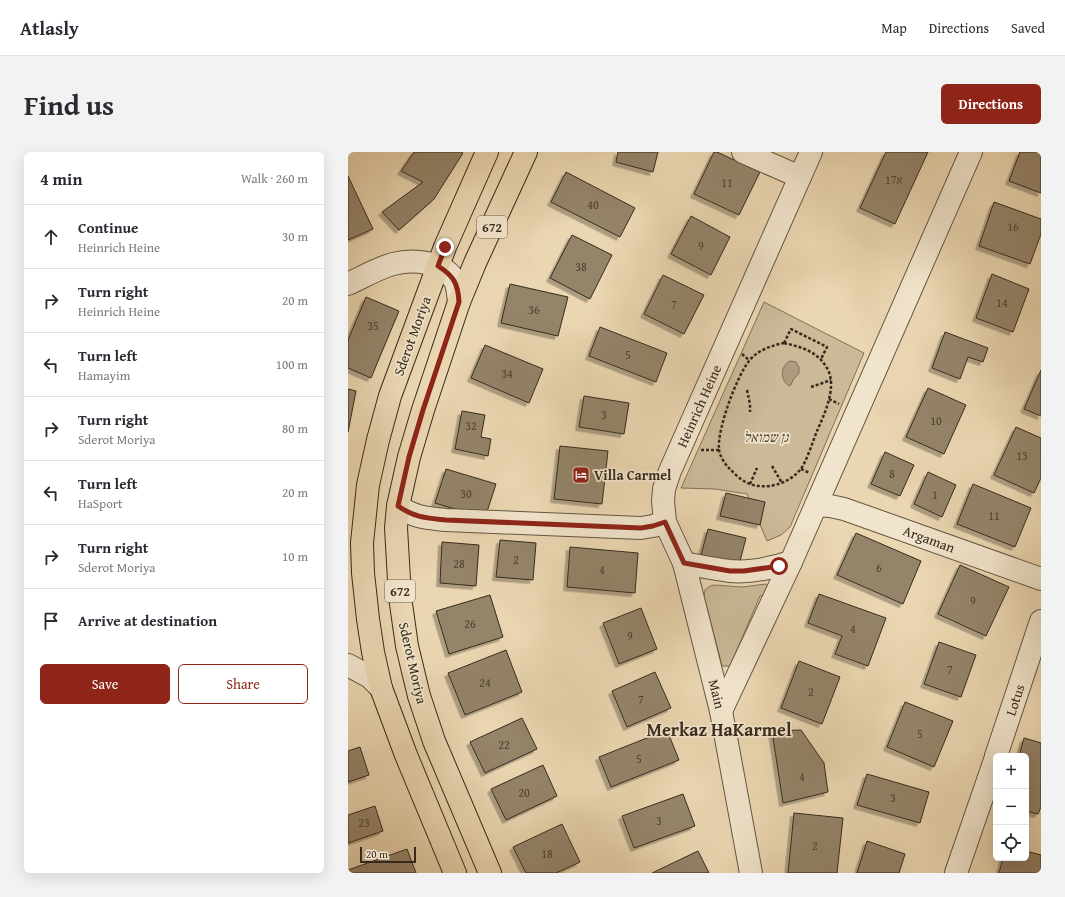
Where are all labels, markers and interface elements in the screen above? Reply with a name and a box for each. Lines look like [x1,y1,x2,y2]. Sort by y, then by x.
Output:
text: Atlasly [20,14,79,42]
text: Map [881,18,907,38]
text: Directions [929,18,989,38]
text: Saved [1011,18,1045,38]
text: Find us [24,84,114,125]
button: Directions [941,84,1041,124]
text: 4 min [40,166,82,191]
text: Walk · 260 m [241,169,308,188]
house number: 17א [885,171,903,188]
house number: 11 [721,174,733,191]
house number: 40 [587,196,599,213]
road number: 672 [477,216,507,238]
text: Continue [78,217,139,238]
house number: 16 [1007,218,1019,235]
icon: ahead [40,226,62,248]
text: 30 m [282,227,308,246]
house number: 9 [698,237,704,254]
text: Heinrich Heine [78,238,160,257]
route end [436,238,454,256]
house number: 38 [575,258,587,275]
text: Turn right [78,281,149,302]
icon: right [40,290,62,312]
text: 20 m [282,291,308,310]
street label: Sderot Moriya [388,293,436,379]
house number: 14 [996,294,1008,311]
house number: 7 [671,296,677,313]
house number: 36 [528,301,540,318]
text: Heinrich Heine [78,302,160,321]
house number: 35 [367,317,379,334]
text: Turn left [78,345,137,366]
house number: 5 [625,346,631,363]
icon: left [40,354,62,376]
text: 100 m [276,355,308,374]
street label: Heinrich Heine [672,361,726,450]
house number: 34 [501,365,513,382]
text: Hamayim [78,366,130,385]
house number: 3 [601,406,607,423]
text: Turn right [78,409,149,430]
house number: 10 [930,412,942,429]
house number: 32 [465,417,477,434]
icon: right [40,418,62,440]
text: 80 m [282,419,308,438]
park label: גן שמואל [744,427,790,447]
text: Sderot Moriya [78,430,155,449]
house number: 13 [1016,447,1028,464]
hotel icon: Villa Carmel [571,465,591,485]
place label: Villa Carmel [594,465,672,485]
house number: 8 [889,465,895,482]
text: Turn left [78,473,137,494]
icon: left [40,482,62,504]
text: 20 m [282,483,308,502]
house number: 30 [460,485,472,502]
house number: 1 [932,486,938,503]
text: HaSport [78,494,123,513]
house number: 11 [988,507,1000,524]
street label: Argaman [900,520,958,558]
text: Turn right [78,537,149,558]
icon: right [40,546,62,568]
text: 10 m [282,547,308,566]
house number: 2 [513,551,519,568]
house number: 28 [453,555,465,572]
route start [770,557,788,575]
text: Sderot Moriya [78,558,155,577]
house number: 6 [876,559,882,576]
house number: 4 [599,561,605,578]
road number: 672 [385,580,415,602]
house number: 9 [970,592,976,609]
icon: arrive [40,610,62,632]
text: Arrive at destination [78,610,217,631]
house number: 26 [464,615,476,632]
street label: Sderot Moriya [394,620,432,706]
house number: 4 [850,620,856,637]
house number: 9 [627,627,633,644]
house number: 7 [947,661,953,678]
button: Save [40,664,170,704]
button: Share [178,664,308,704]
house number: 24 [479,674,491,691]
street label: Main [704,677,730,711]
street label: Lotus [1001,682,1029,718]
house number: 2 [808,683,814,700]
house number: 7 [638,691,644,708]
district label: Merkaz HaKarmel [646,716,792,743]
house number: 5 [917,725,923,742]
house number: 22 [498,736,510,753]
house number: 5 [636,750,642,767]
map controls [993,753,1029,861]
button: + [993,753,1029,789]
house number: 4 [799,768,805,785]
house number: 20 [518,784,530,801]
house number: 3 [890,789,896,806]
button: − [993,789,1029,825]
house number: 3 [656,812,662,829]
house number: 23 [358,814,370,831]
button: locate [993,825,1029,861]
house number: 2 [812,837,818,854]
scale bar [360,845,416,864]
house number: 18 [541,845,553,862]
text: 20 m [366,846,388,862]

